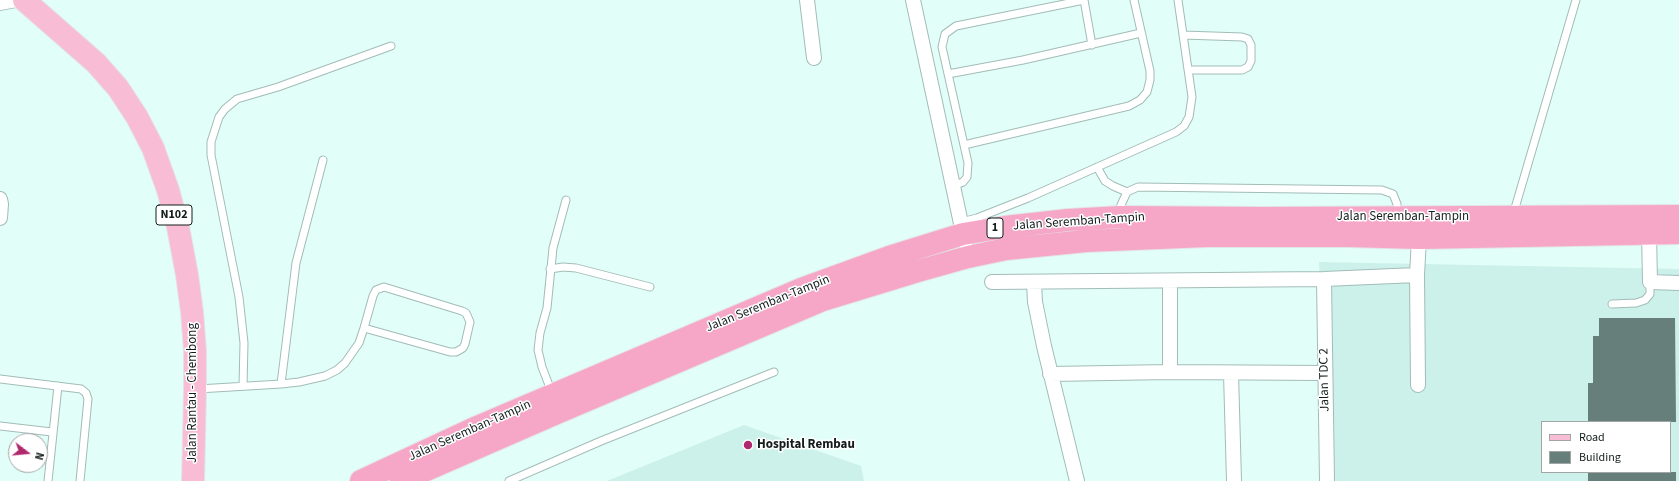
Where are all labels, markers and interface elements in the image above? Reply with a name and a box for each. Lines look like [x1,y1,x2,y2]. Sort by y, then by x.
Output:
road number: N102 [156,205,192,225]
street label: Jalan Seremban-Tampin [1337,209,1469,225]
street label: Jalan Seremban-Tampin [1012,210,1146,234]
road number: 1 [987,218,1003,238]
street label: Jalan Seremban-Tampin [704,272,832,336]
street label: Jalan Rantau - Chembong [185,323,201,463]
street label: Jalan TDC 2 [1317,348,1333,412]
street label: Jalan Seremban-Tampin [406,397,534,465]
legend [1541,421,1671,473]
text: Road [1579,429,1605,446]
north arrow [8,433,48,473]
place label: Hospital Rembau [757,437,855,453]
marker: Hospital Rembau [742,439,754,451]
text: Building [1579,449,1621,466]
text: N [31,451,47,462]

